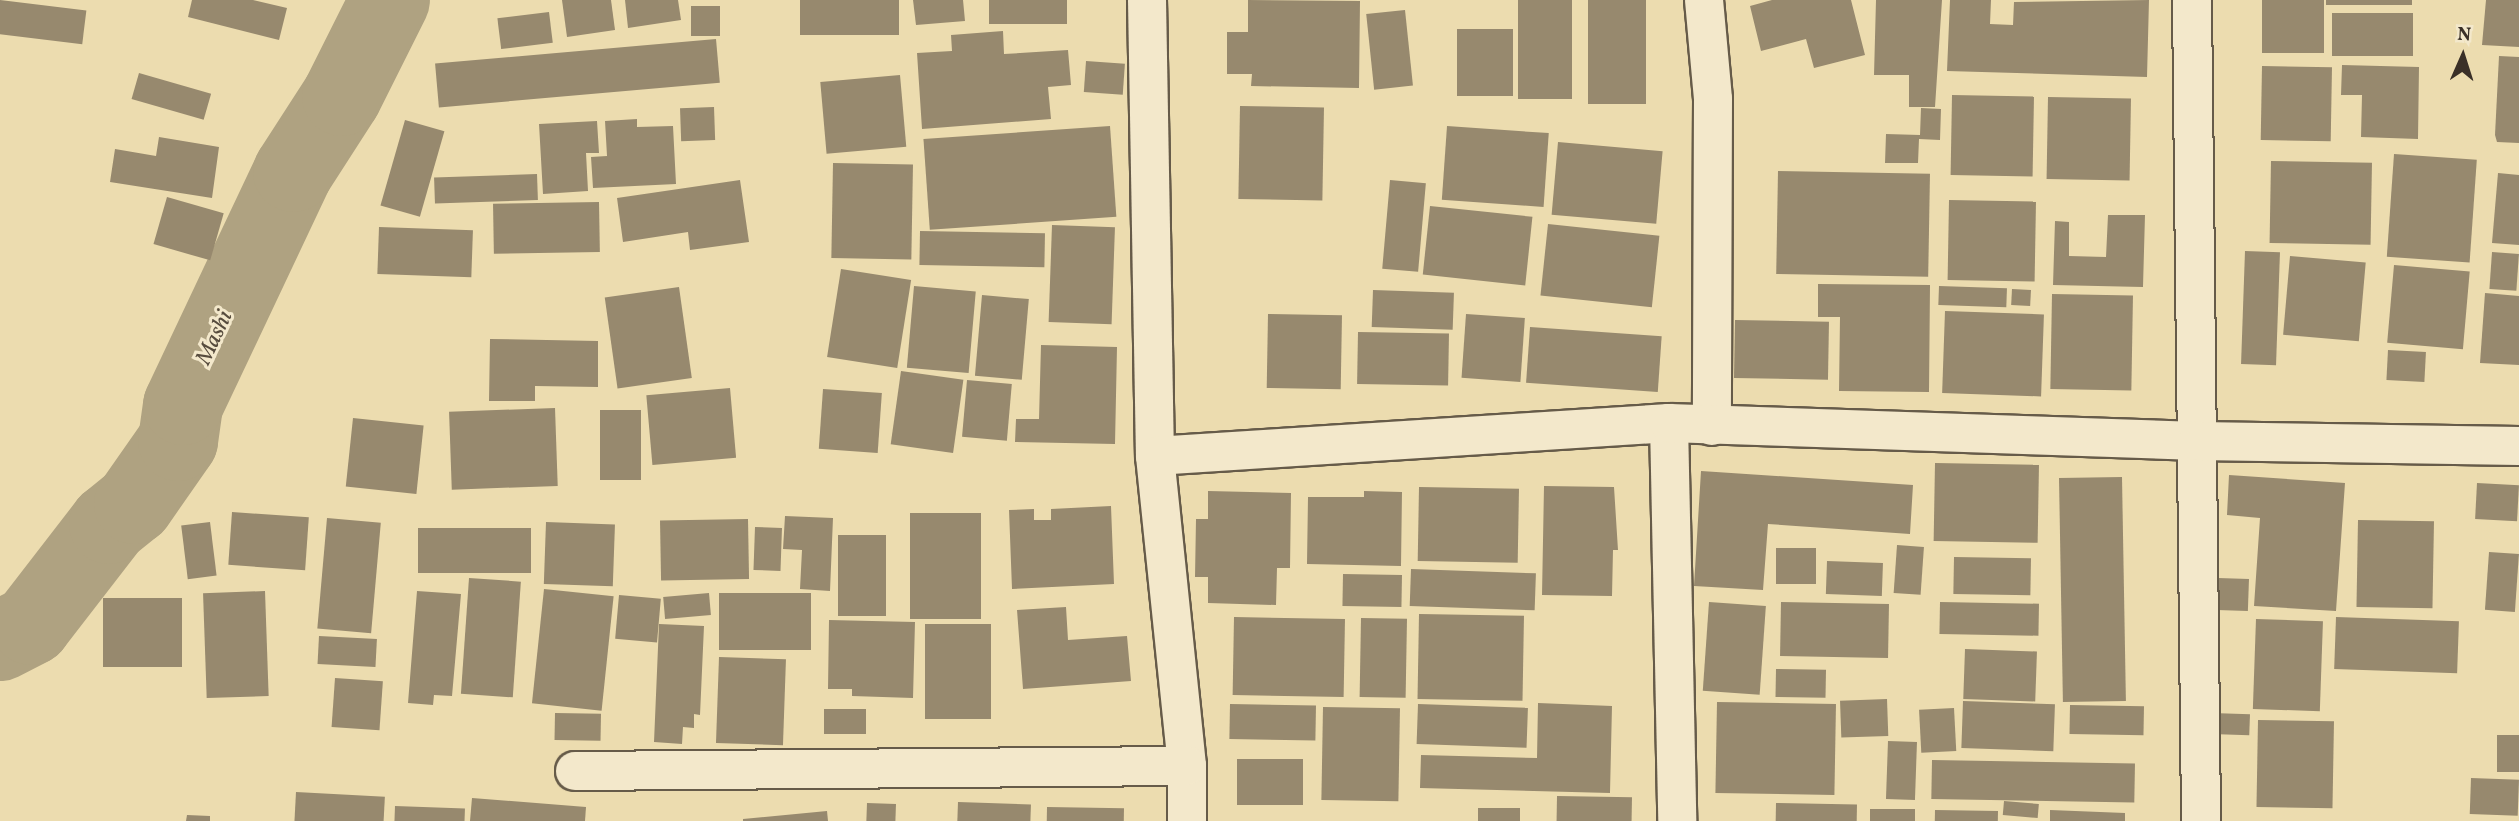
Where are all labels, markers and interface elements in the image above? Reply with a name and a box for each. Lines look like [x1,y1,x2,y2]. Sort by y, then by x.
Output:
north arrow [2428,21,2498,91]
text: N [2457,22,2472,48]
water label: Mashi [191,307,239,369]

